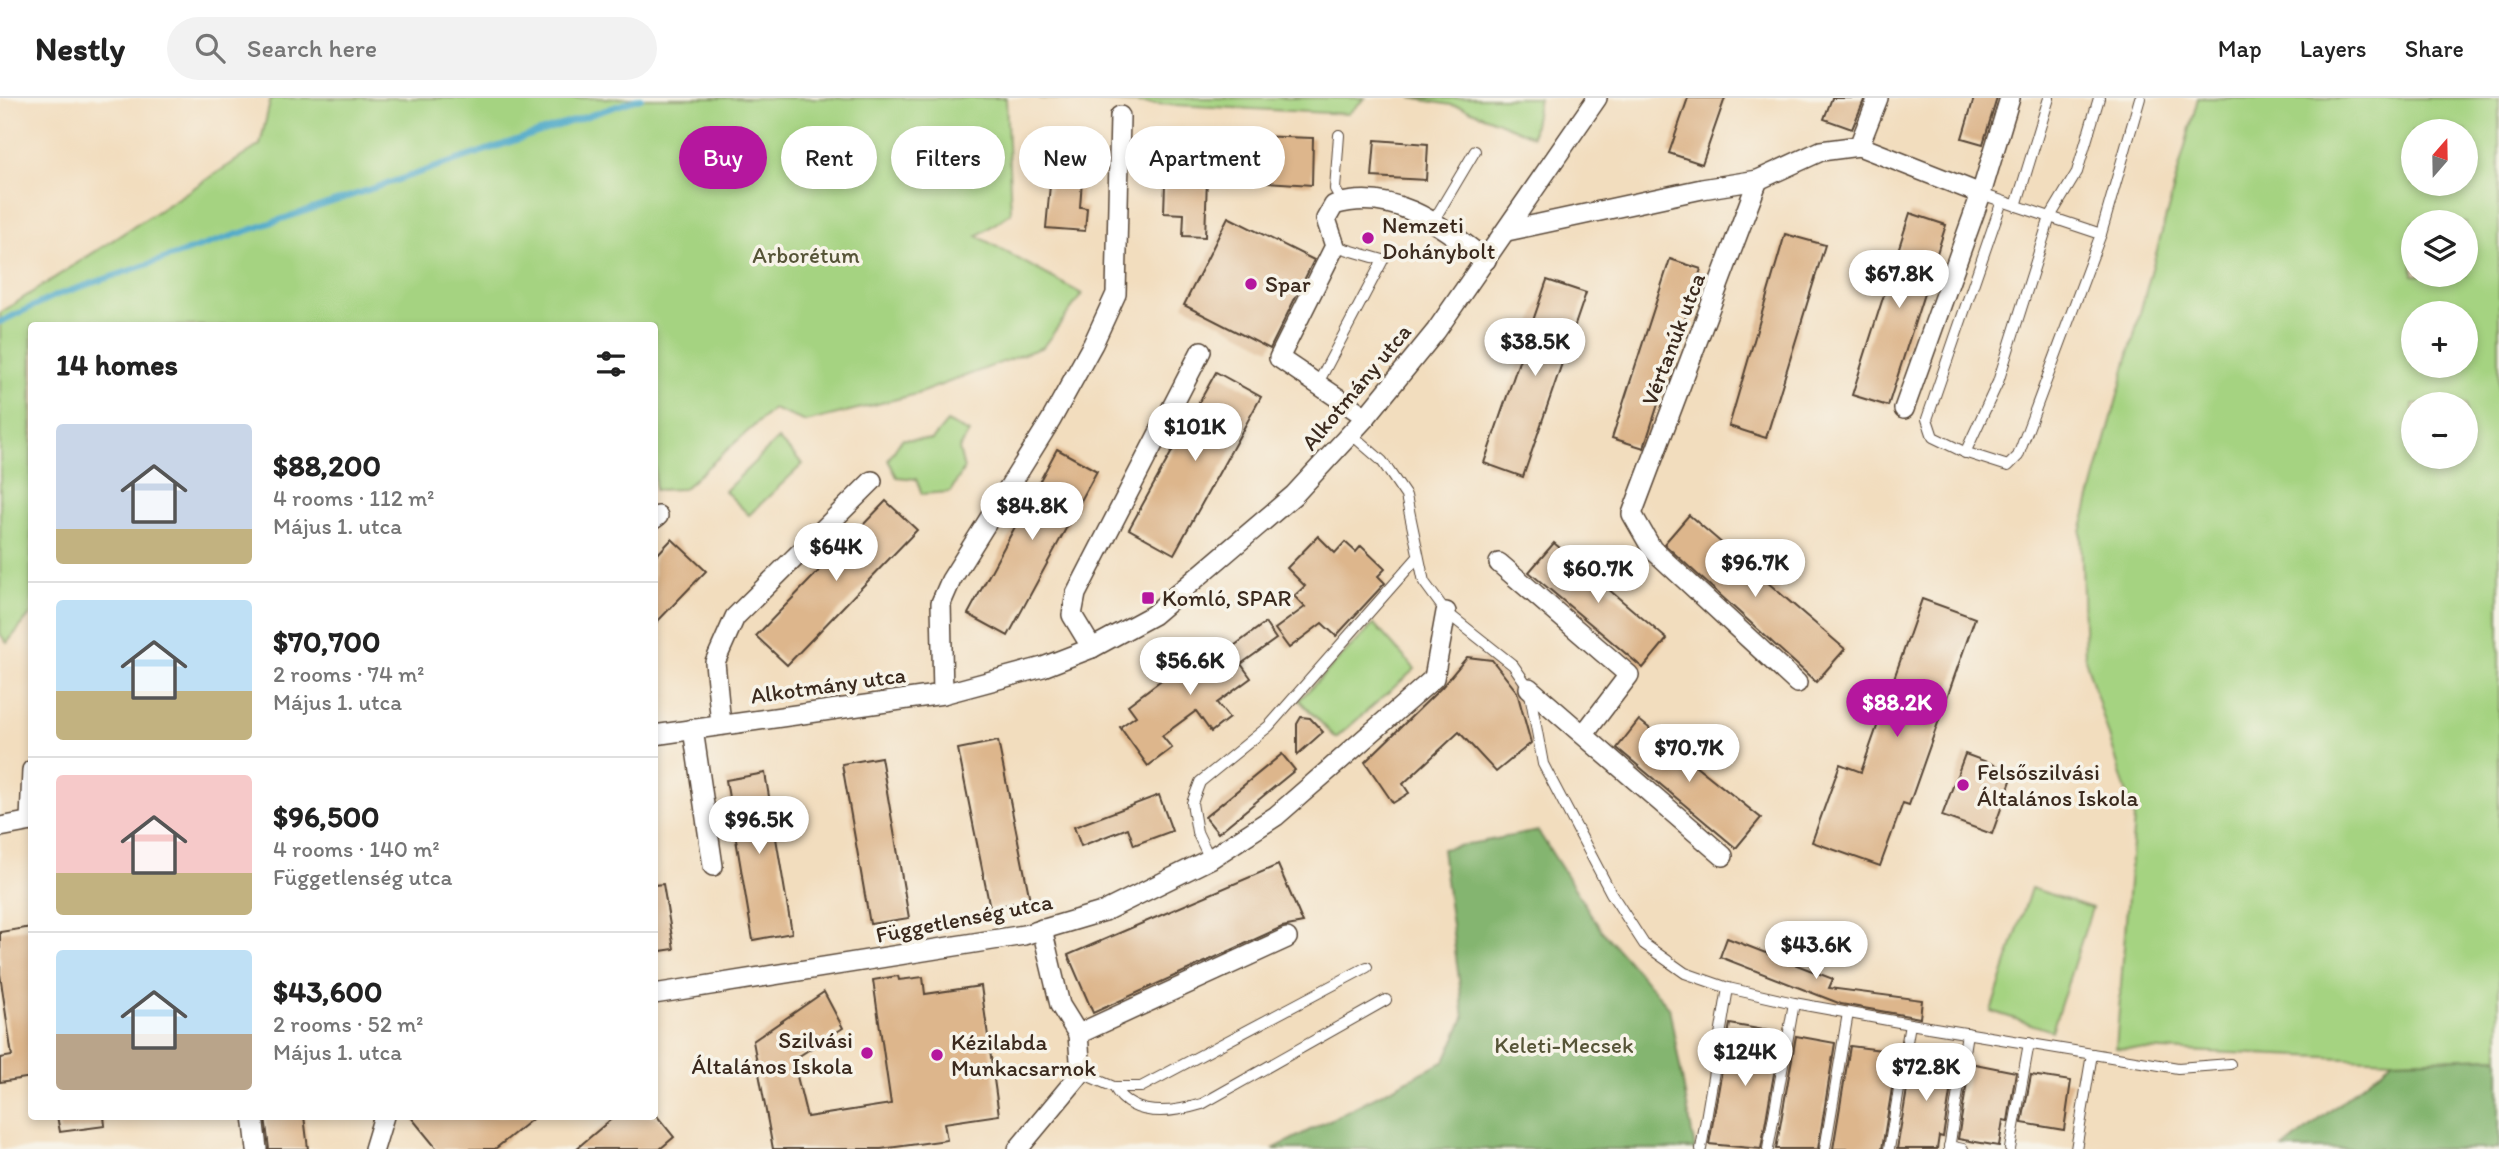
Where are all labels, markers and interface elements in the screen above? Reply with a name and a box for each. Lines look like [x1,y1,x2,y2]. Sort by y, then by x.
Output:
search box [167,17,657,80]
text: Nestly [35,29,125,68]
icon: search [191,29,229,67]
text: Search here [247,32,377,64]
text: Map [2218,34,2262,63]
text: Layers [2300,34,2367,63]
text: Share [2405,34,2464,63]
north arrow [2401,119,2478,196]
map controls [2401,119,2478,469]
chip: Buy [679,126,767,189]
chip: Rent [781,126,877,189]
chip: Filters [891,126,1005,189]
chip: New [1019,126,1111,189]
chip: Apartment [1125,126,1285,189]
button: layers [2401,210,2478,287]
place label: Nemzeti Dohánybolt [1382,211,1496,265]
marker: Nemzeti Dohánybolt [1360,230,1376,246]
park label: Arborétum [752,241,860,269]
pin: $67.8K [1842,250,1956,310]
text: $67.8K [1865,259,1933,287]
street label: Vértanúk utca [1635,269,1711,409]
place label: Spar [1265,270,1311,298]
marker: Spar [1243,276,1259,292]
button: + [2401,301,2478,378]
street label: Alkotmány utca [1295,318,1417,456]
pin: $38.5K [1478,318,1592,378]
text: $38.5K [1500,327,1570,355]
icon: filters [592,345,630,383]
text: 14 homes [56,346,178,383]
button: − [2401,392,2478,469]
pin: $101K [1146,404,1244,463]
text: $101K [1164,412,1226,440]
text: $88,200 [273,447,381,484]
icon: home [112,452,196,536]
pin: $84.8K [975,482,1089,542]
text: 4 rooms · 112 m² [273,484,434,512]
text: $84.8K [996,491,1068,519]
text: Május 1. utca [273,512,402,540]
pin: $64K [795,524,877,583]
text: $64K [810,532,862,560]
pin: $96.7K [1698,540,1812,599]
pin: $60.7K [1541,546,1655,605]
text: $96.7K [1721,548,1789,576]
text: $60.7K [1563,554,1633,582]
place label: Komló, SPAR [1162,584,1292,612]
marker: Komló, SPAR [1140,590,1156,606]
text: $70,700 [273,623,381,660]
icon: home [112,628,196,712]
pin: $56.6K [1133,638,1247,697]
text: $56.6K [1156,646,1224,674]
text: 2 rooms · 74 m² [273,660,425,688]
street label: Alkotmány utca [749,660,907,710]
pin: $88.2K [1840,680,1954,739]
text: Május 1. utca [273,688,402,716]
text: $88.2K [1862,688,1932,716]
pin: $70.7K [1632,724,1746,784]
text: $70.7K [1654,733,1724,761]
place label: Felsőszilvási Általános Iskola [1977,758,2138,812]
marker: Felsőszilvási Általános Iskola [1955,777,1971,793]
pin: $96.5K [702,796,816,856]
text: $96,500 [273,798,380,835]
icon: home [112,803,196,887]
text: $96.5K [725,805,793,833]
text: 4 rooms · 140 m² [273,835,440,863]
text: Függetlenség utca [273,863,453,891]
street label: Függetlenség utca [873,887,1055,949]
pin: $43.6K [1759,922,1873,981]
text: $43.6K [1781,930,1851,958]
text: $43,600 [273,973,383,1010]
icon: home [112,978,196,1062]
text: 2 rooms · 52 m² [273,1010,423,1038]
place label: Szilvási Általános Iskola [692,1026,853,1080]
place label: Kézilabda Munkacsarnok [951,1028,1096,1082]
pin: $124K [1696,1028,1794,1088]
park label: Keleti-Mecsek [1494,1031,1634,1059]
text: $124K [1714,1037,1776,1065]
text: Május 1. utca [273,1038,402,1066]
pin: $72.8K [1869,1044,1983,1103]
marker: Szilvási Általános Iskola [859,1045,875,1061]
marker: Kézilabda Munkacsarnok [929,1047,945,1063]
text: $72.8K [1892,1052,1960,1080]

